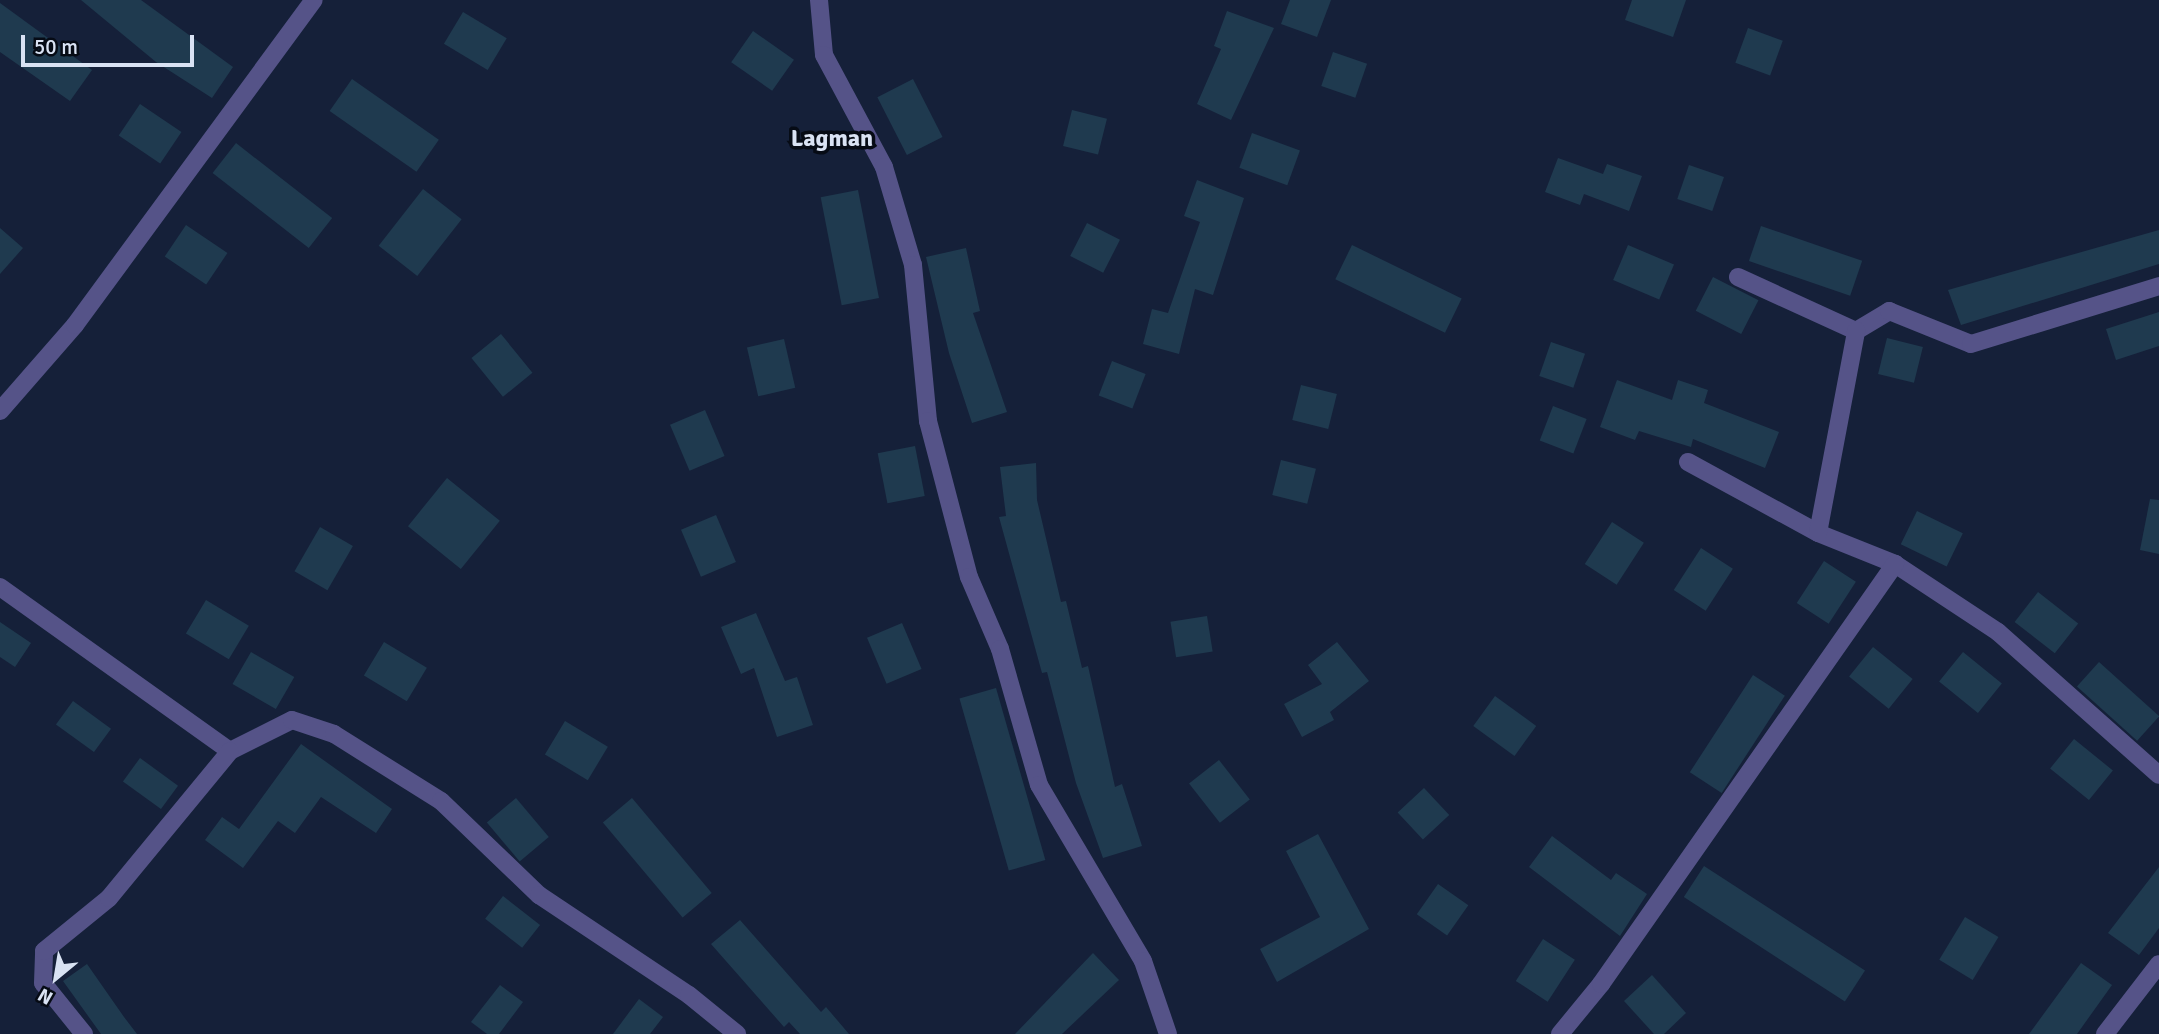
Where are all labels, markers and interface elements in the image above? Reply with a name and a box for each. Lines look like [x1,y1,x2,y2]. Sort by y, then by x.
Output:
scale bar [24,21,198,65]
text: 50 m [34,34,78,60]
district label: Lagman [791,125,873,153]
north arrow [21,943,91,1013]
text: N [34,982,57,1010]

